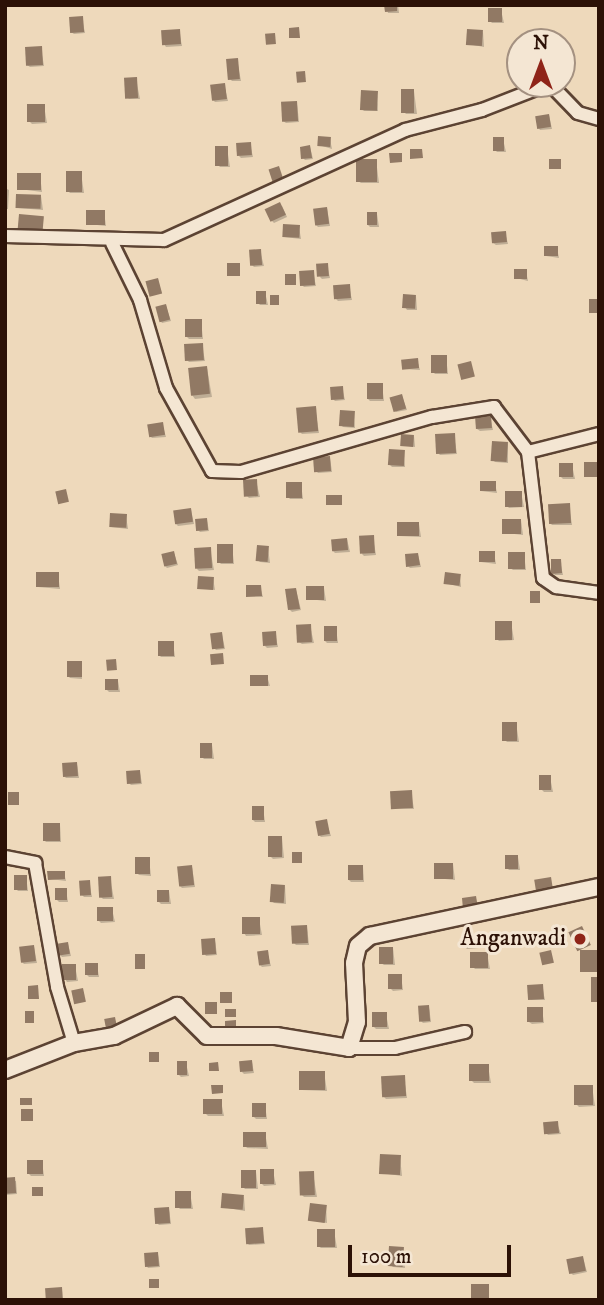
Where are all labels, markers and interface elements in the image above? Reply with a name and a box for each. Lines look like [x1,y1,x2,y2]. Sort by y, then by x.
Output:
north arrow [506,28,576,98]
text: N [533,32,549,55]
place label: Anganwadi [460,925,566,953]
marker: Anganwadi [572,931,588,947]
scale bar [352,1232,515,1276]
text: 100 m [361,1244,412,1270]

